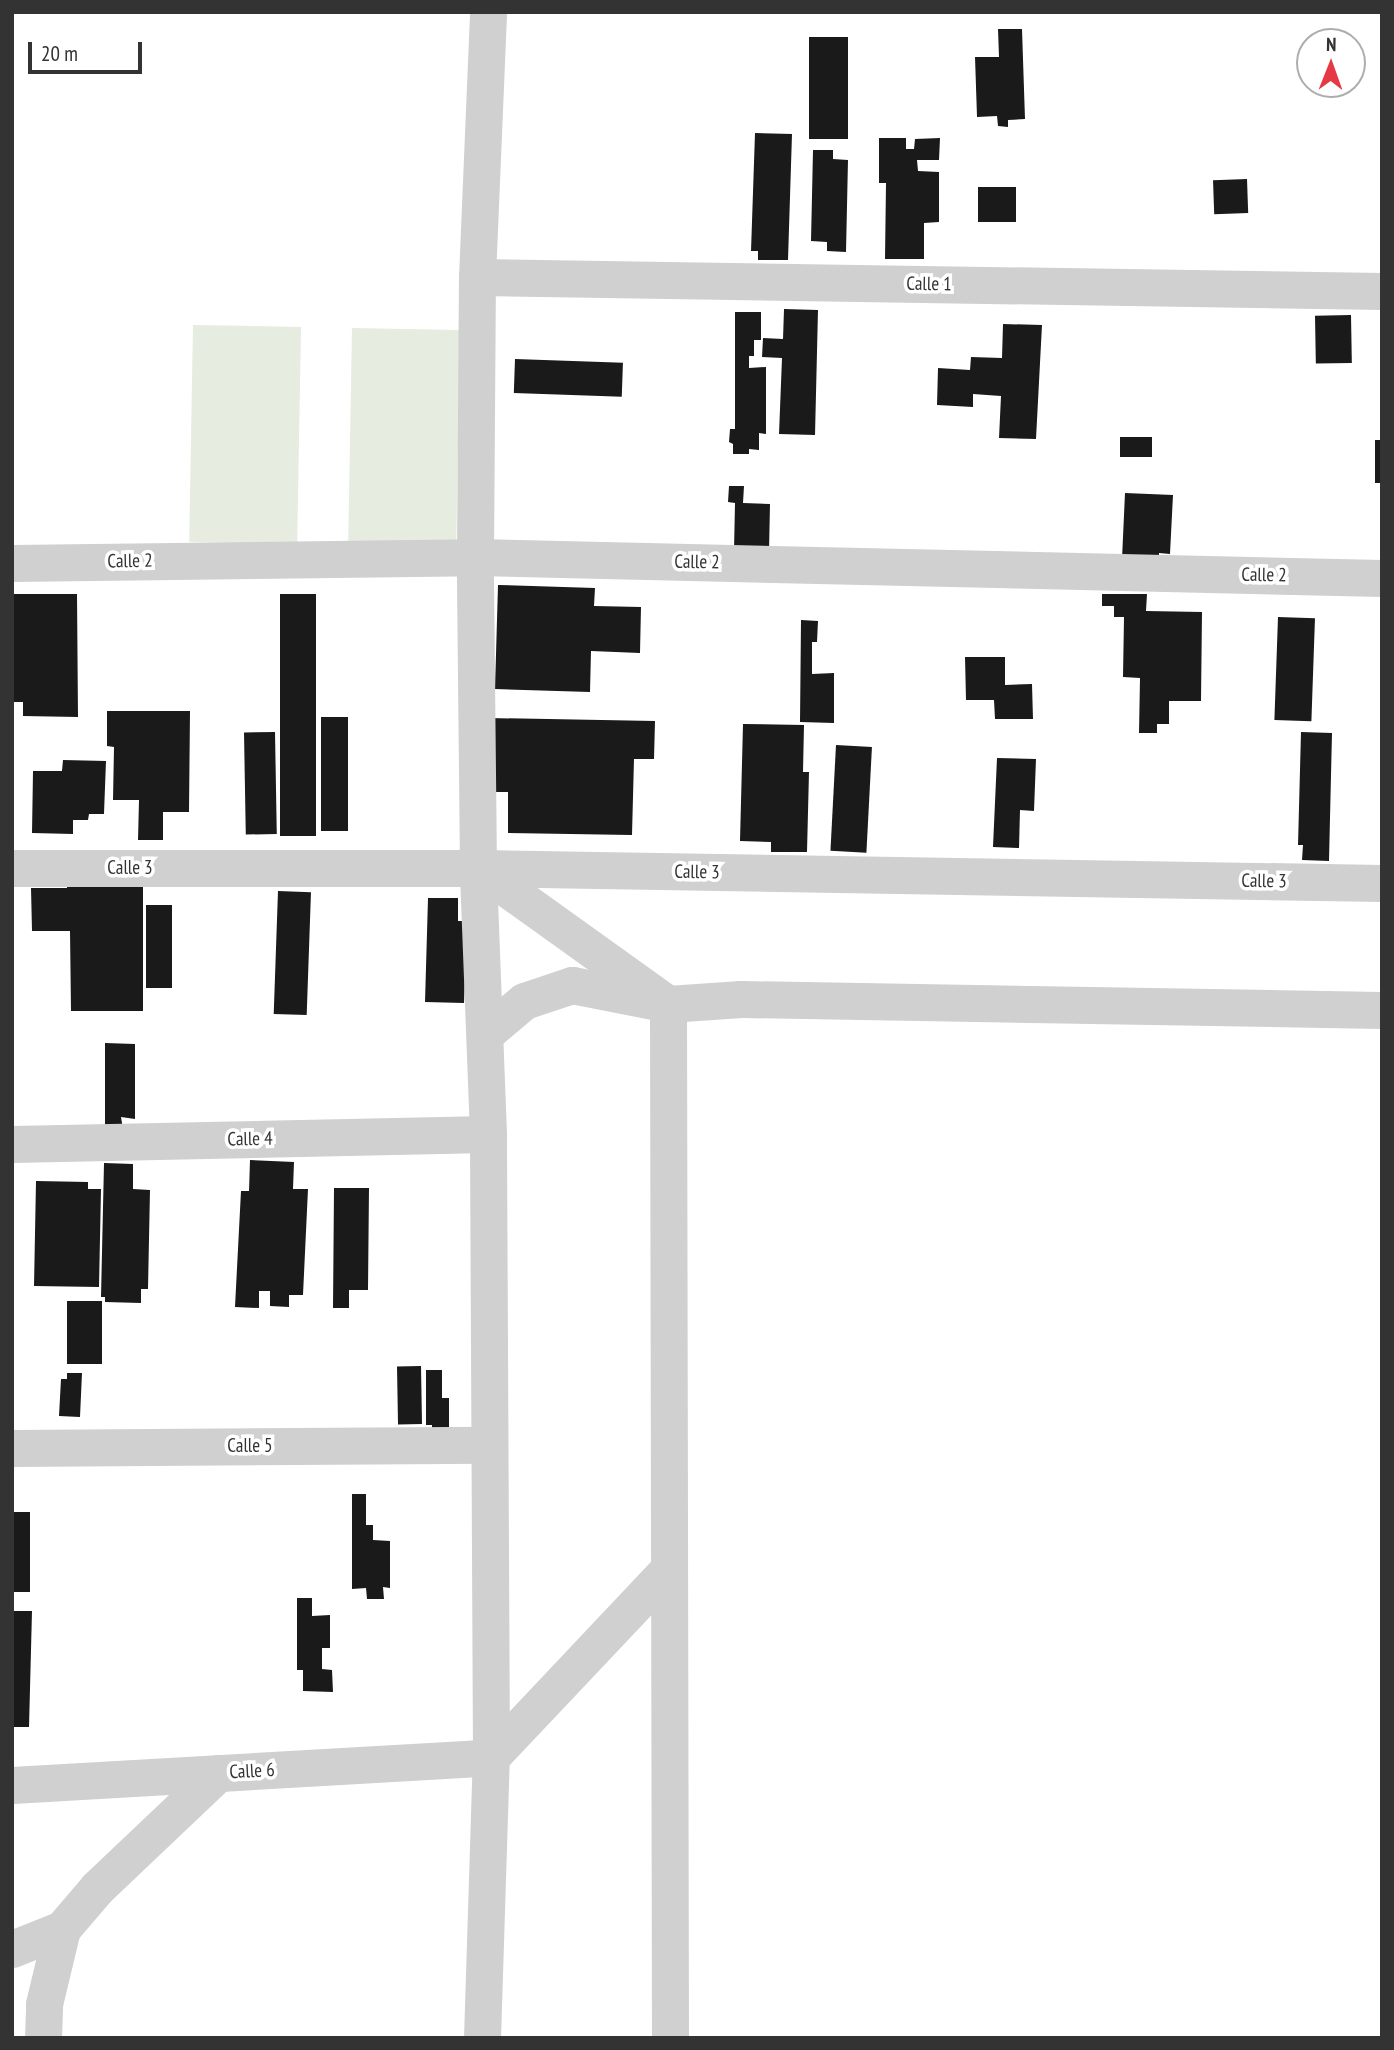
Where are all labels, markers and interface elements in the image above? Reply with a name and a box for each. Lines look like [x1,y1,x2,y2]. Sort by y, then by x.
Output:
scale bar [32,28,145,72]
north arrow [1296,28,1366,98]
text: N [1326,32,1337,56]
text: 20 m [41,40,78,67]
street label: Calle 1 [906,272,952,296]
street label: Calle 2 [107,549,153,573]
street label: Calle 2 [674,550,720,574]
street label: Calle 2 [1241,563,1287,587]
street label: Calle 3 [107,857,153,879]
street label: Calle 3 [674,860,720,884]
street label: Calle 3 [1241,869,1287,893]
street label: Calle 4 [227,1127,273,1151]
street label: Calle 5 [227,1435,273,1457]
street label: Calle 6 [229,1758,275,1784]

